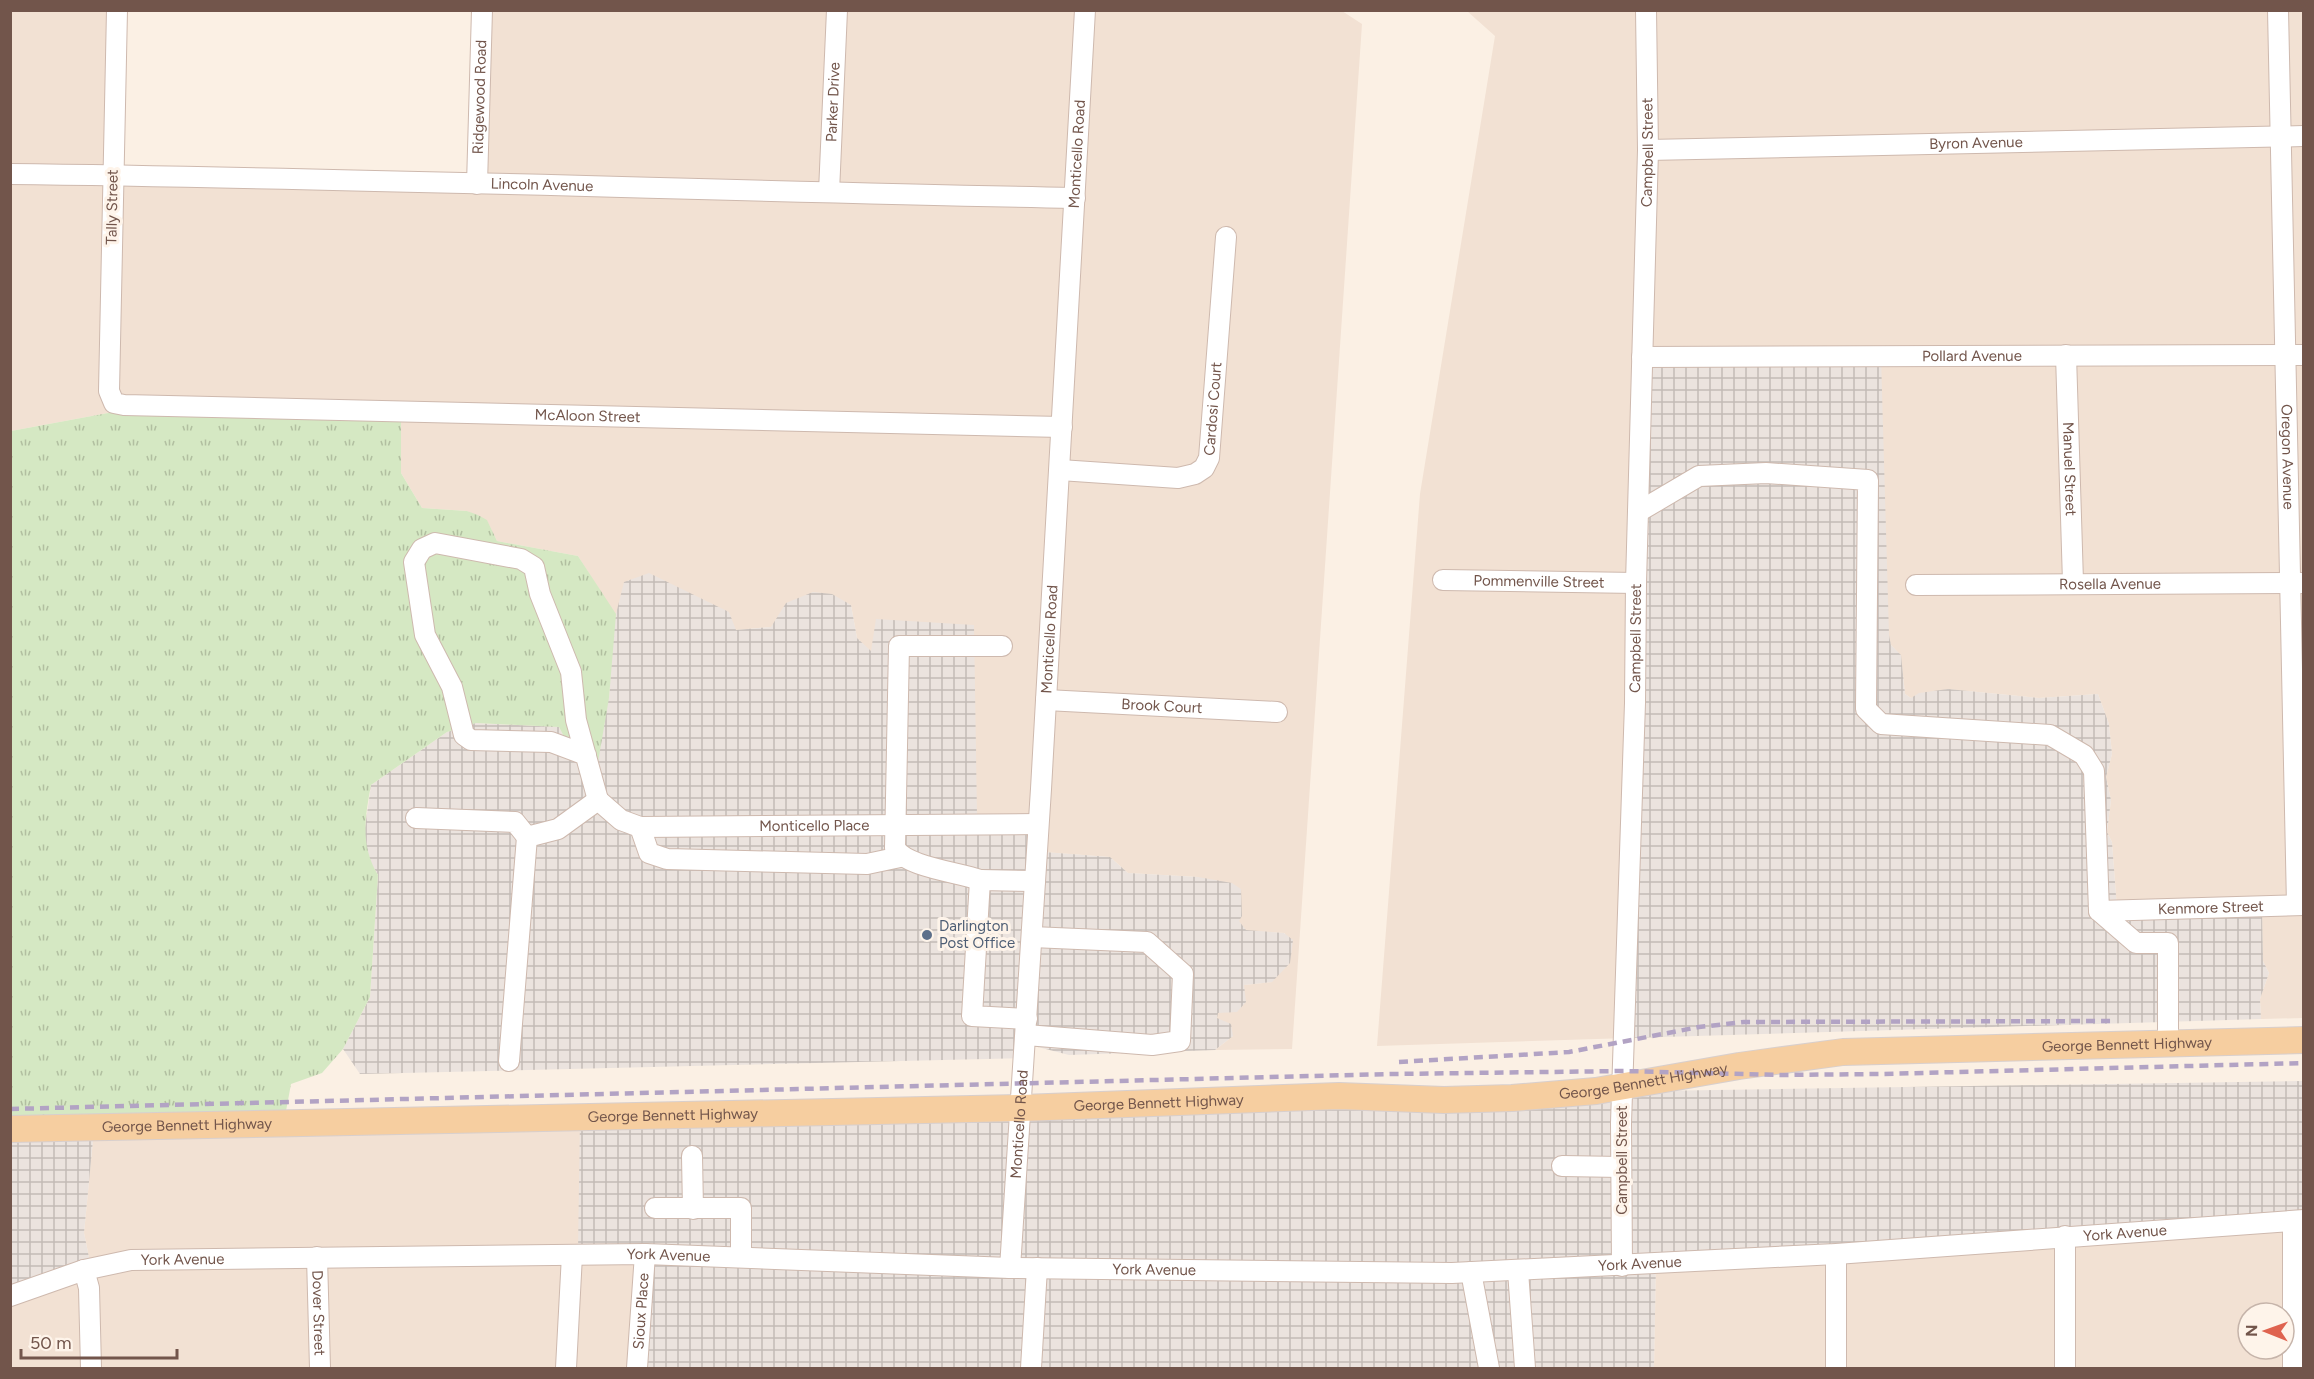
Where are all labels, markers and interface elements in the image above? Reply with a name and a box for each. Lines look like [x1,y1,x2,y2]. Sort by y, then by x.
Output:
street label: Ridgewood Road [469,40,490,155]
street label: Parker Drive [822,62,844,143]
street label: Campbell Street [1637,97,1657,207]
street label: Monticello Road [1065,99,1089,209]
street label: Byron Avenue [1929,133,2023,153]
street label: Tally Street [102,169,122,245]
street label: Lincoln Avenue [490,175,593,195]
street label: Pollard Avenue [1922,347,2022,365]
street label: Cardosi Court [1200,361,1225,456]
street label: Oregon Avenue [2277,404,2298,510]
street label: McAloon Street [534,406,641,426]
street label: Manuel Street [2059,421,2080,517]
street label: Pommenville Street [1473,571,1605,592]
street label: Rosella Avenue [2059,575,2161,593]
street label: Campbell Street [1626,583,1645,693]
street label: Monticello Road [1037,584,1062,694]
street label: Brook Court [1121,695,1203,717]
street label: Monticello Place [759,816,869,835]
street label: Kenmore Street [2158,897,2264,918]
place label: Darlington Post Office [939,917,1015,952]
marker: Darlington Post Office [920,928,934,942]
street label: George Bennett Highway [2042,1033,2212,1056]
street label: George Bennett Highway [1558,1059,1729,1103]
street label: Monticello Road [1007,1069,1032,1179]
street label: George Bennett Highway [1073,1091,1244,1115]
street label: George Bennett Highway [588,1104,758,1126]
street label: Campbell Street [1613,1105,1631,1215]
street label: George Bennett Highway [102,1115,272,1136]
street label: York Avenue [2083,1221,2167,1245]
street label: York Avenue [627,1245,711,1265]
street label: York Avenue [141,1250,224,1269]
street label: York Avenue [1598,1253,1682,1275]
street label: York Avenue [1112,1260,1196,1279]
street label: Dover Street [308,1270,329,1356]
street label: Sioux Place [629,1272,653,1350]
north arrow [2236,1301,2296,1361]
scale bar [21,1322,177,1360]
text: N [2242,1324,2261,1337]
text: 50 m [30,1332,72,1354]

